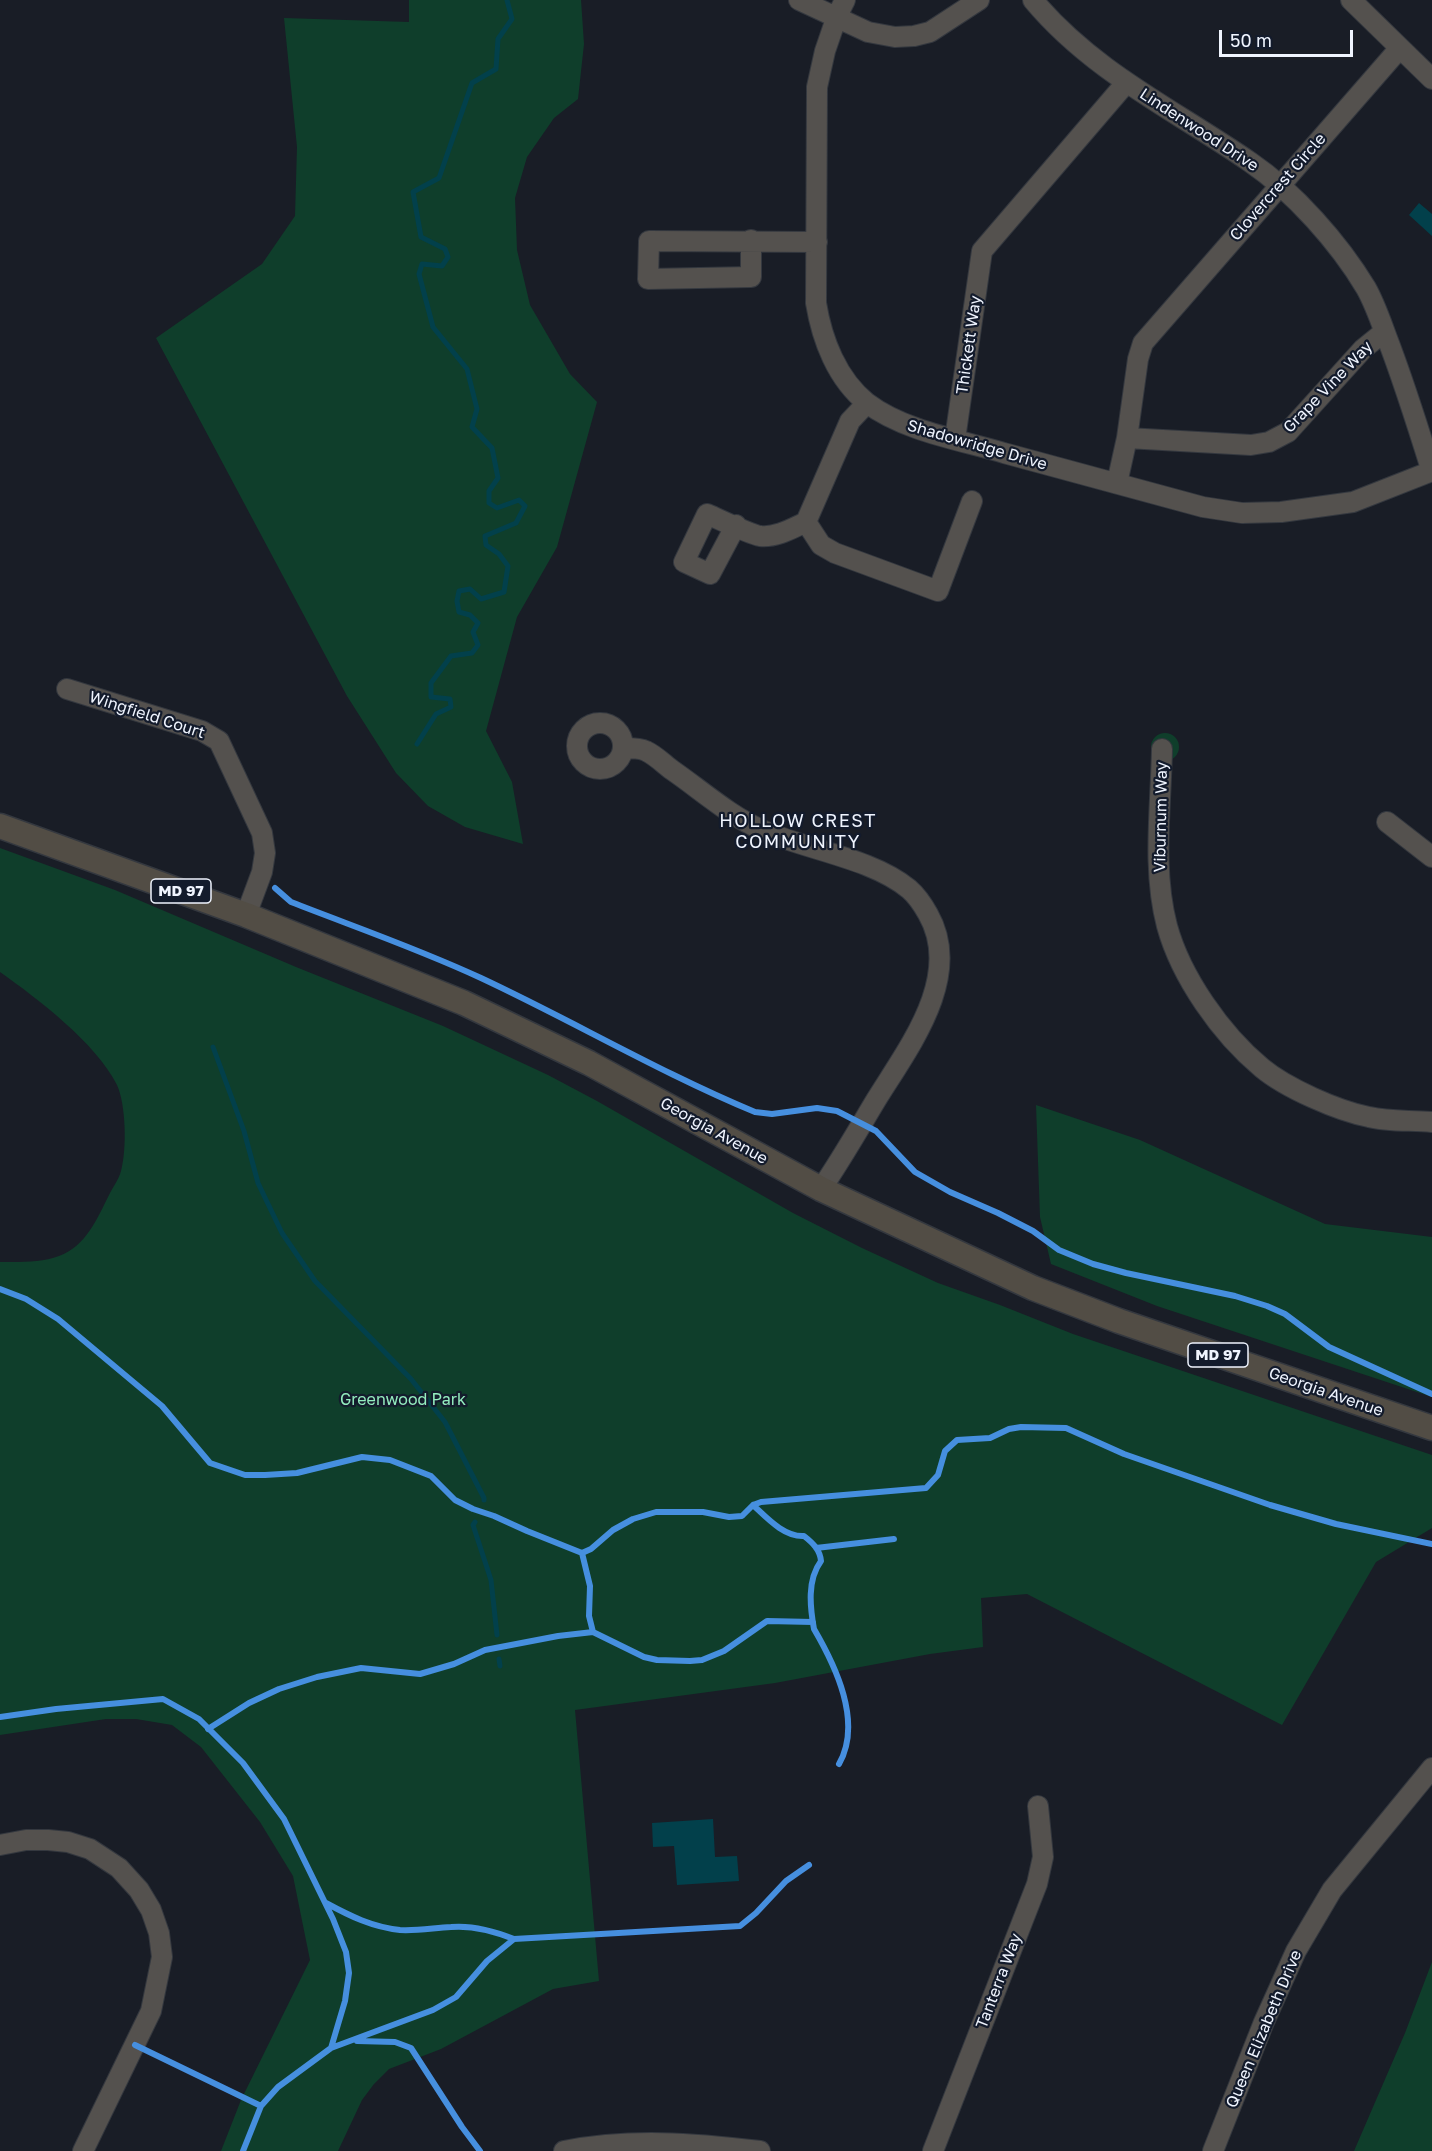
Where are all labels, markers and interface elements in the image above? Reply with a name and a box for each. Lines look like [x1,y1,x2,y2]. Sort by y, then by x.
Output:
scale bar [1222,18,1356,56]
text: 50 m [1230,29,1272,51]
street label: Lindenwood Drive [1136,84,1262,176]
street label: Clovercrest Circle [1226,129,1330,245]
street label: Thickett Way [953,294,985,396]
street label: Grape Vine Way [1279,337,1377,437]
street label: Shadowridge Drive [905,416,1049,474]
street label: Wingfield Court [87,687,207,743]
street label: Viburnum Way [1150,761,1172,873]
district label: HOLLOW CREST COMMUNITY [719,810,877,852]
road number: MD 97 [151,879,211,903]
street label: Georgia Avenue [657,1094,771,1168]
road number: MD 97 [1188,1343,1248,1367]
street label: Georgia Avenue [1266,1363,1386,1421]
park label: Greenwood Park [340,1390,466,1410]
street label: Tanterra Way [972,1931,1026,2031]
street label: Queen Elizabeth Drive [1222,1947,1306,2111]

